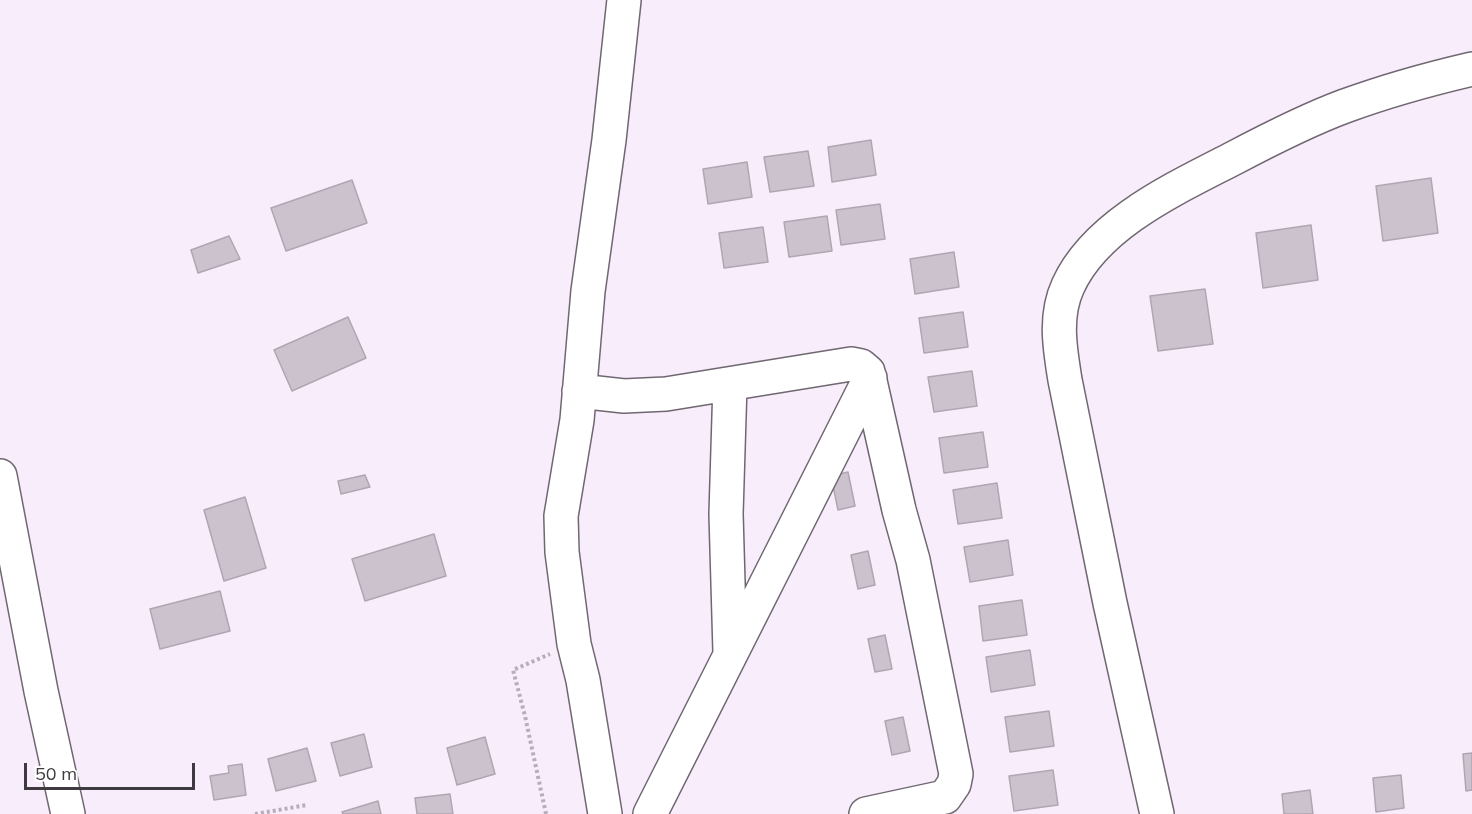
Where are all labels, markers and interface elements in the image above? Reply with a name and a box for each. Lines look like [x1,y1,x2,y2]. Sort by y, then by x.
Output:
scale bar [27,751,198,789]
text: 50 m [35,762,77,785]

